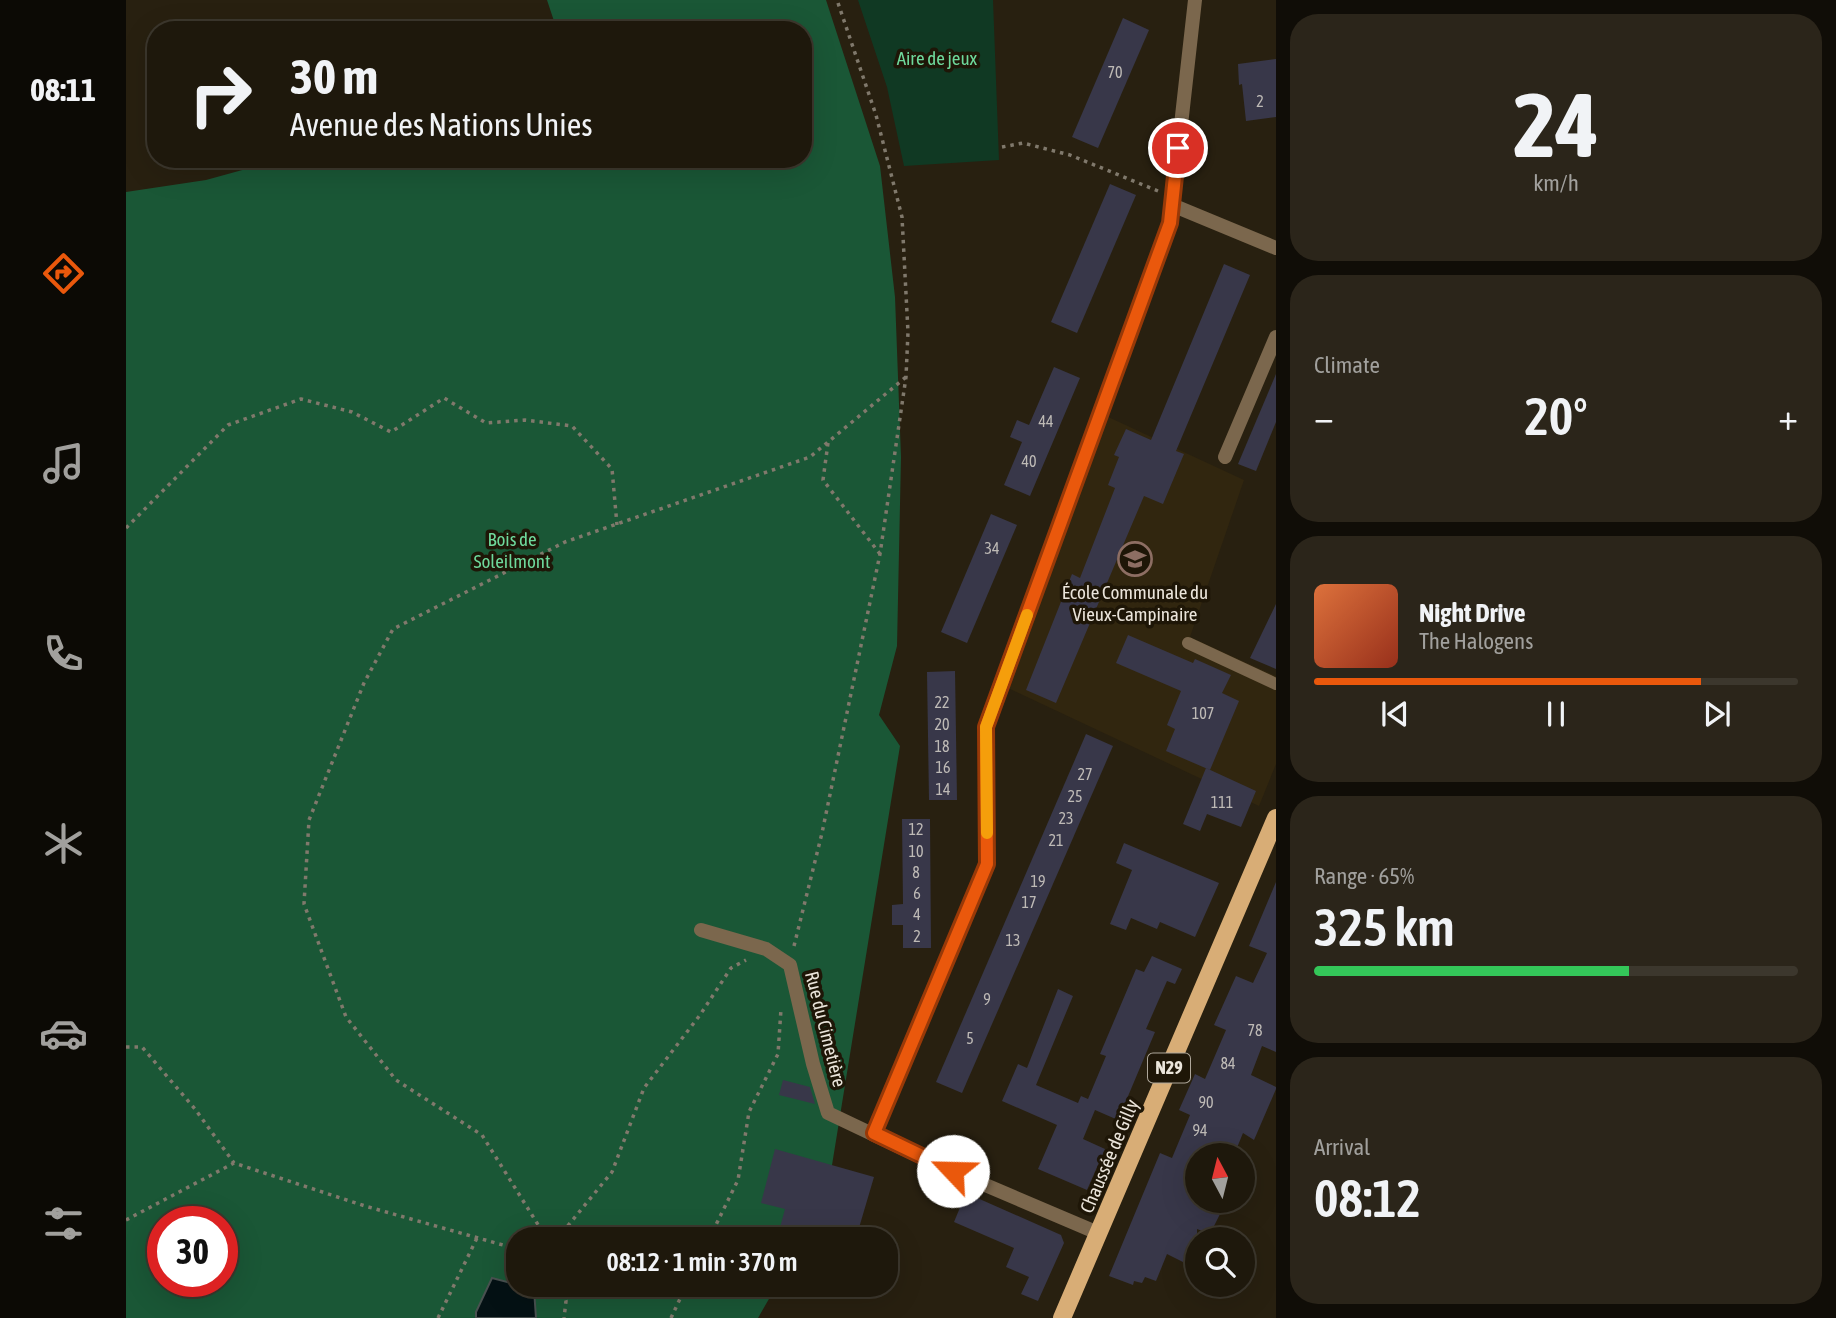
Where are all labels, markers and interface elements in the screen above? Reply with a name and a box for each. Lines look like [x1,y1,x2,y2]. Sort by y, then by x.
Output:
park label: Aire de jeux [897,47,978,69]
text: 30 m [290,48,378,104]
icon: right [175,49,266,140]
house number: 70 [1107,63,1123,81]
text: 08:11 [30,71,96,108]
text: 24 [1513,72,1599,176]
house number: 2 [1256,92,1264,110]
text: Avenue des Nations Unies [290,106,593,143]
pin [1148,118,1208,178]
icon: arrive [1159,129,1197,167]
text: km/h [1533,170,1579,196]
icon: directions [39,249,88,298]
text: Climate [1314,352,1380,378]
text: 20° [1524,386,1588,446]
text: − [1314,395,1334,438]
text: + [1778,395,1798,438]
house number: 44 [1038,412,1054,430]
icon: music [39,439,88,488]
house number: 40 [1021,452,1037,470]
park label: Bois de Soleilmont [473,528,551,572]
house number: 34 [984,539,1000,557]
school or university icon: École Communale du Vieux-Campinaire [1116,540,1154,578]
place label: École Communale du Vieux-Campinaire [1062,581,1208,625]
text: Night Drive [1419,598,1526,628]
text: The Halogens [1419,628,1533,654]
icon: phone [39,629,88,678]
house number: 22 [934,693,950,711]
icon: previous [1376,695,1414,733]
icon: pause [1537,695,1575,733]
icon: next [1698,695,1736,733]
house number: 107 [1192,704,1214,722]
house number: 20 [934,715,950,733]
house number: 18 [934,737,950,755]
house number: 16 [935,758,951,776]
house number: 27 [1077,765,1093,783]
house number: 14 [935,780,951,798]
house number: 25 [1067,787,1083,805]
house number: 111 [1211,793,1233,811]
house number: 23 [1058,809,1074,827]
icon: climate [39,819,88,868]
house number: 12 [908,820,924,838]
house number: 21 [1048,831,1064,849]
house number: 10 [908,842,924,860]
house number: 8 [912,863,920,881]
text: Range · 65% [1314,863,1414,889]
house number: 19 [1030,872,1046,890]
house number: 6 [913,884,921,902]
house number: 17 [1021,893,1037,911]
text: 325 km [1314,897,1455,957]
house number: 4 [913,905,921,923]
house number: 2 [913,927,921,945]
house number: 13 [1005,931,1021,949]
street label: Rue du Cimetière [801,969,851,1089]
house number: 9 [983,990,991,1008]
icon: car [39,1009,88,1058]
house number: 78 [1247,1021,1263,1039]
house number: 5 [966,1029,974,1047]
road number: N29 [1148,1054,1190,1083]
house number: 84 [1220,1054,1236,1072]
house number: 90 [1198,1093,1214,1111]
street label: Chaussée de Gilly [1075,1096,1143,1216]
house number: 94 [1192,1121,1208,1139]
position arrow [916,1134,990,1208]
text: Arrival [1314,1134,1370,1160]
north arrow [1185,1143,1255,1213]
map controls [1185,1143,1255,1297]
text: 08:12 [1314,1168,1421,1228]
icon: filters [39,1199,88,1248]
speed limit sign: 30 [147,1206,238,1297]
button: search [1185,1227,1255,1297]
text: 08:12 · 1 min · 370 m [607,1247,797,1277]

